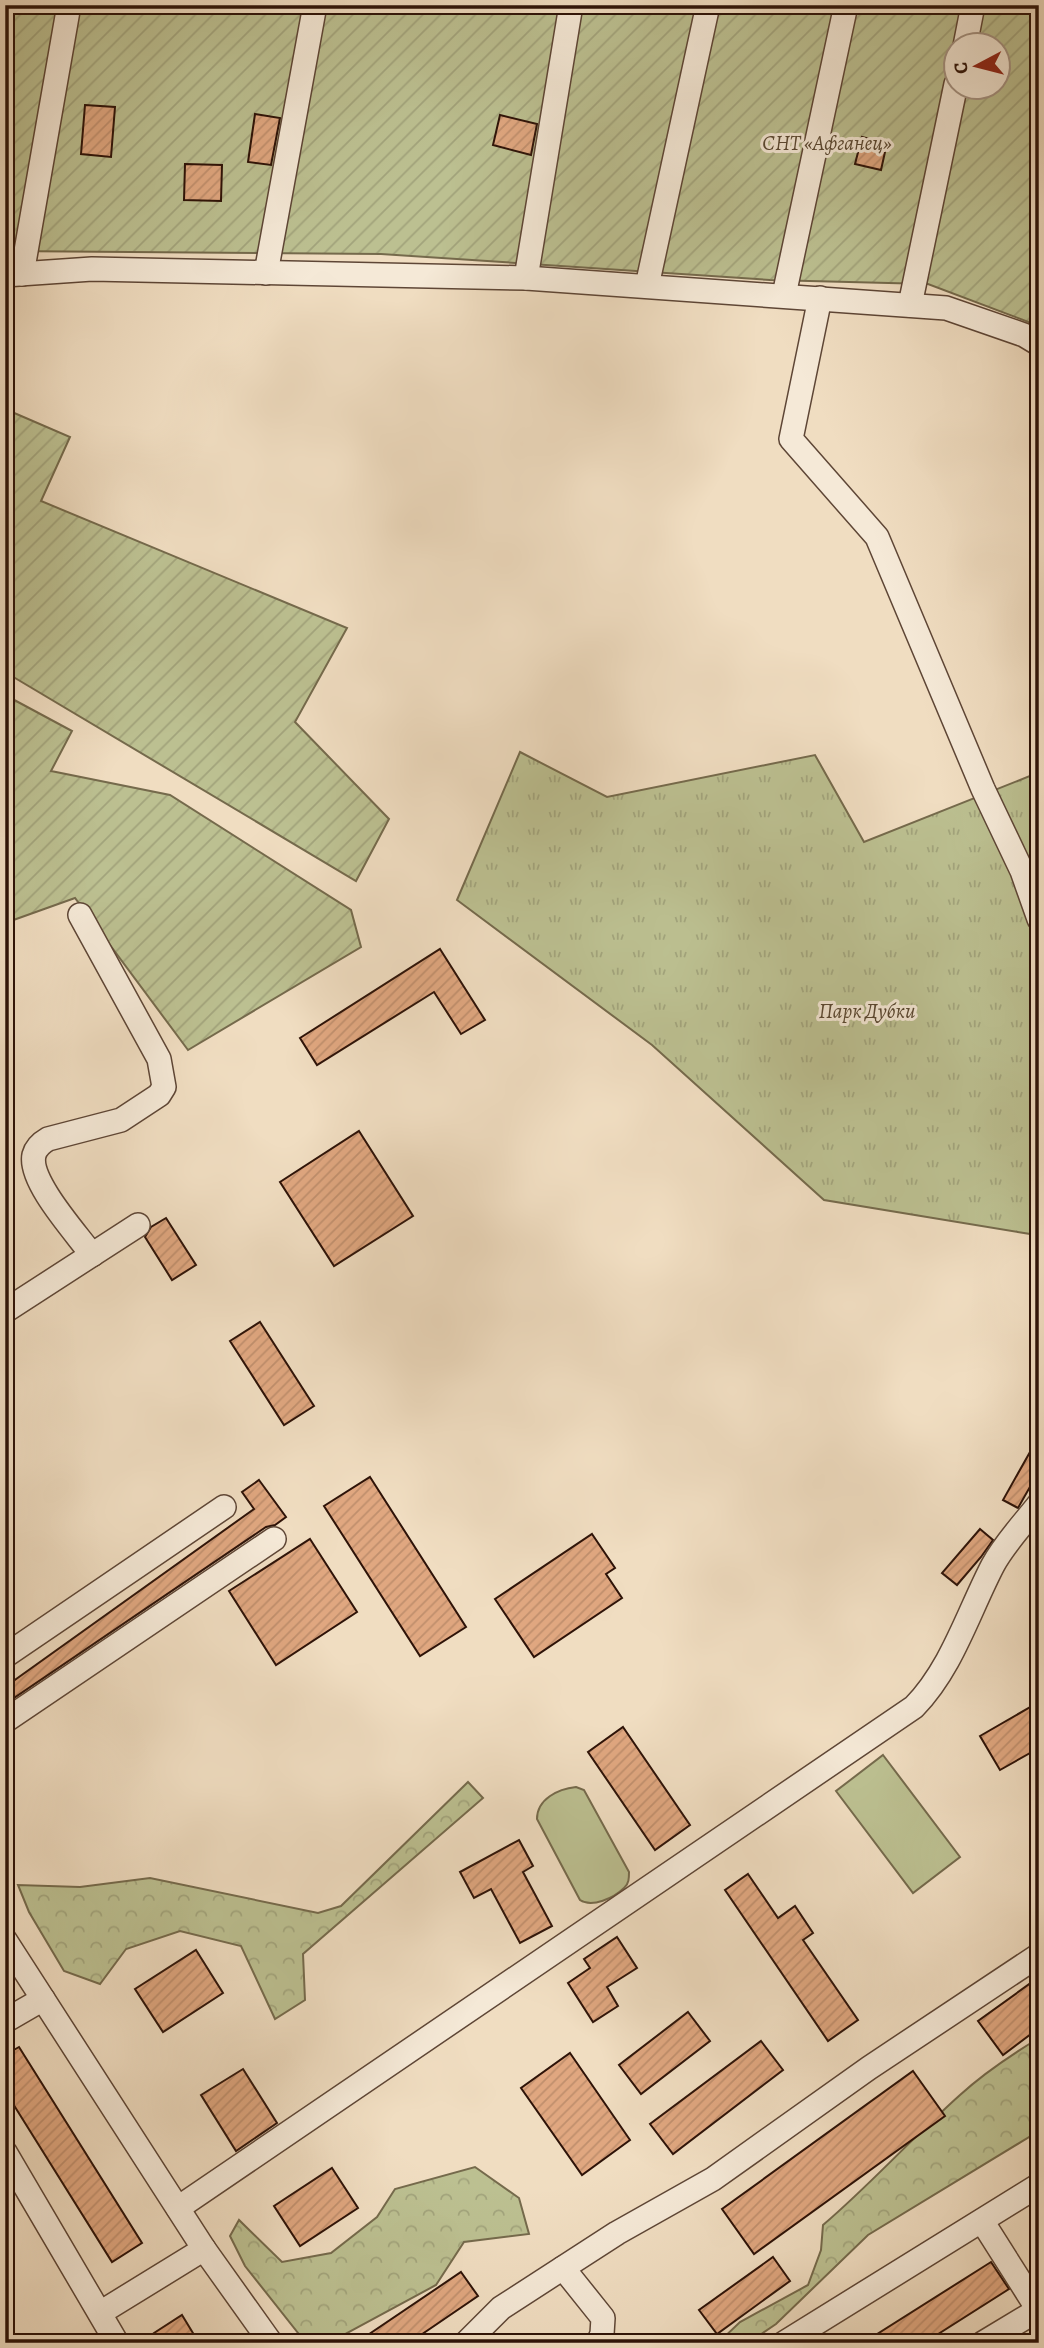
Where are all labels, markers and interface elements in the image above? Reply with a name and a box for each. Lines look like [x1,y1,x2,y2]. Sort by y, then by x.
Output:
north arrow [942,32,1012,102]
text: С [948,61,975,75]
park label: СНТ «Афганец» [762,129,892,157]
park label: Парк Дубки [819,997,916,1025]

